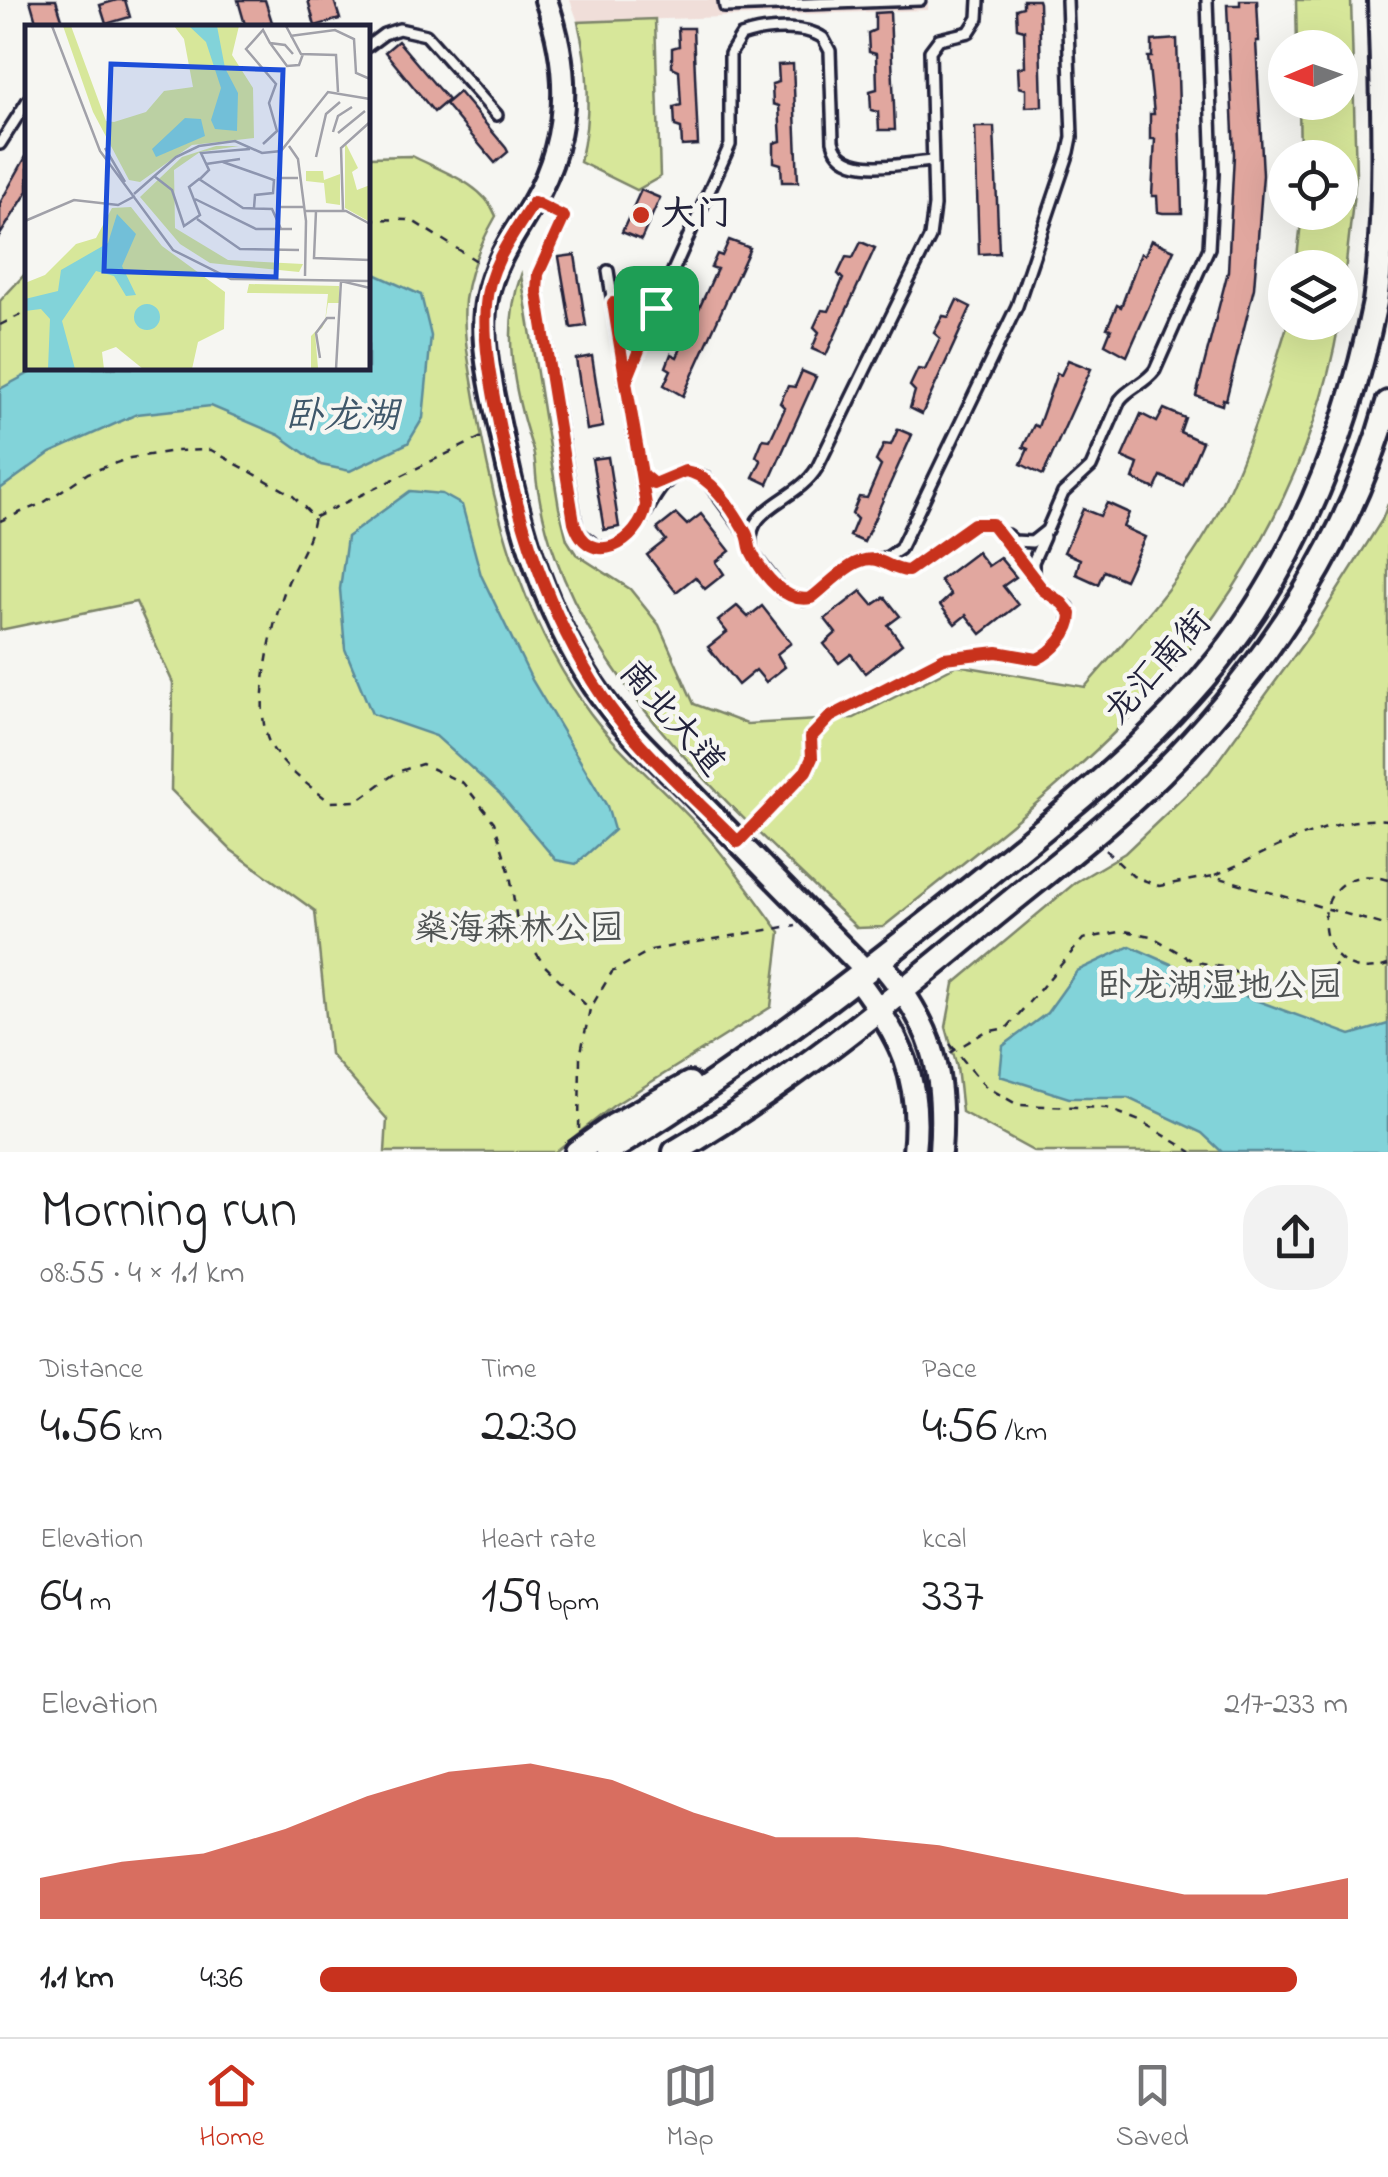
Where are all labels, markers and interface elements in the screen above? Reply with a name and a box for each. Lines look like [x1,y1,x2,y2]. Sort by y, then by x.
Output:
inset map [25,25,370,370]
north arrow [1268,30,1358,120]
map controls [1268,30,1358,340]
button: locate [1268,140,1358,230]
place label: 大门 [661,190,731,241]
marker: 大门 [630,204,652,226]
button: layers [1268,250,1358,340]
pin [614,266,699,351]
icon: arrive [629,281,684,336]
water label: 卧龙湖 [285,390,403,446]
street label: 龙汇南街 [1093,599,1225,737]
street label: 南北大道 [606,649,736,789]
park label: 燊海森林公园 [414,905,624,956]
park label: 卧龙湖湿地公园 [1097,962,1343,1013]
text: Morning run [40,1173,297,1253]
button: share [1243,1185,1348,1290]
text: 08:55 · 4 × 1.1 km [40,1251,245,1298]
text: Distance [40,1350,143,1391]
text: Time [481,1350,536,1391]
text: Pace [922,1350,977,1391]
text: 4.56 [40,1391,121,1464]
text: 22:30 [481,1391,577,1464]
text: 4:56 [922,1391,997,1464]
text: km [121,1413,162,1454]
text: /km [997,1413,1047,1454]
text: Elevation [40,1520,143,1561]
text: Heart rate [481,1520,596,1561]
text: kcal [922,1520,967,1561]
text: 64 [40,1561,83,1634]
text: 159 [481,1561,541,1634]
text: 337 [922,1561,984,1634]
text: m [83,1583,111,1624]
text: bpm [541,1583,599,1624]
text: Elevation [40,1682,158,1729]
text: 217–233 m [1224,1682,1348,1729]
text: 1.1 km [40,1956,114,2003]
text: 4:36 [200,1956,243,2003]
tab: Home [199,2058,264,2159]
tab: Map [663,2058,718,2159]
tab: Saved [1116,2058,1189,2159]

